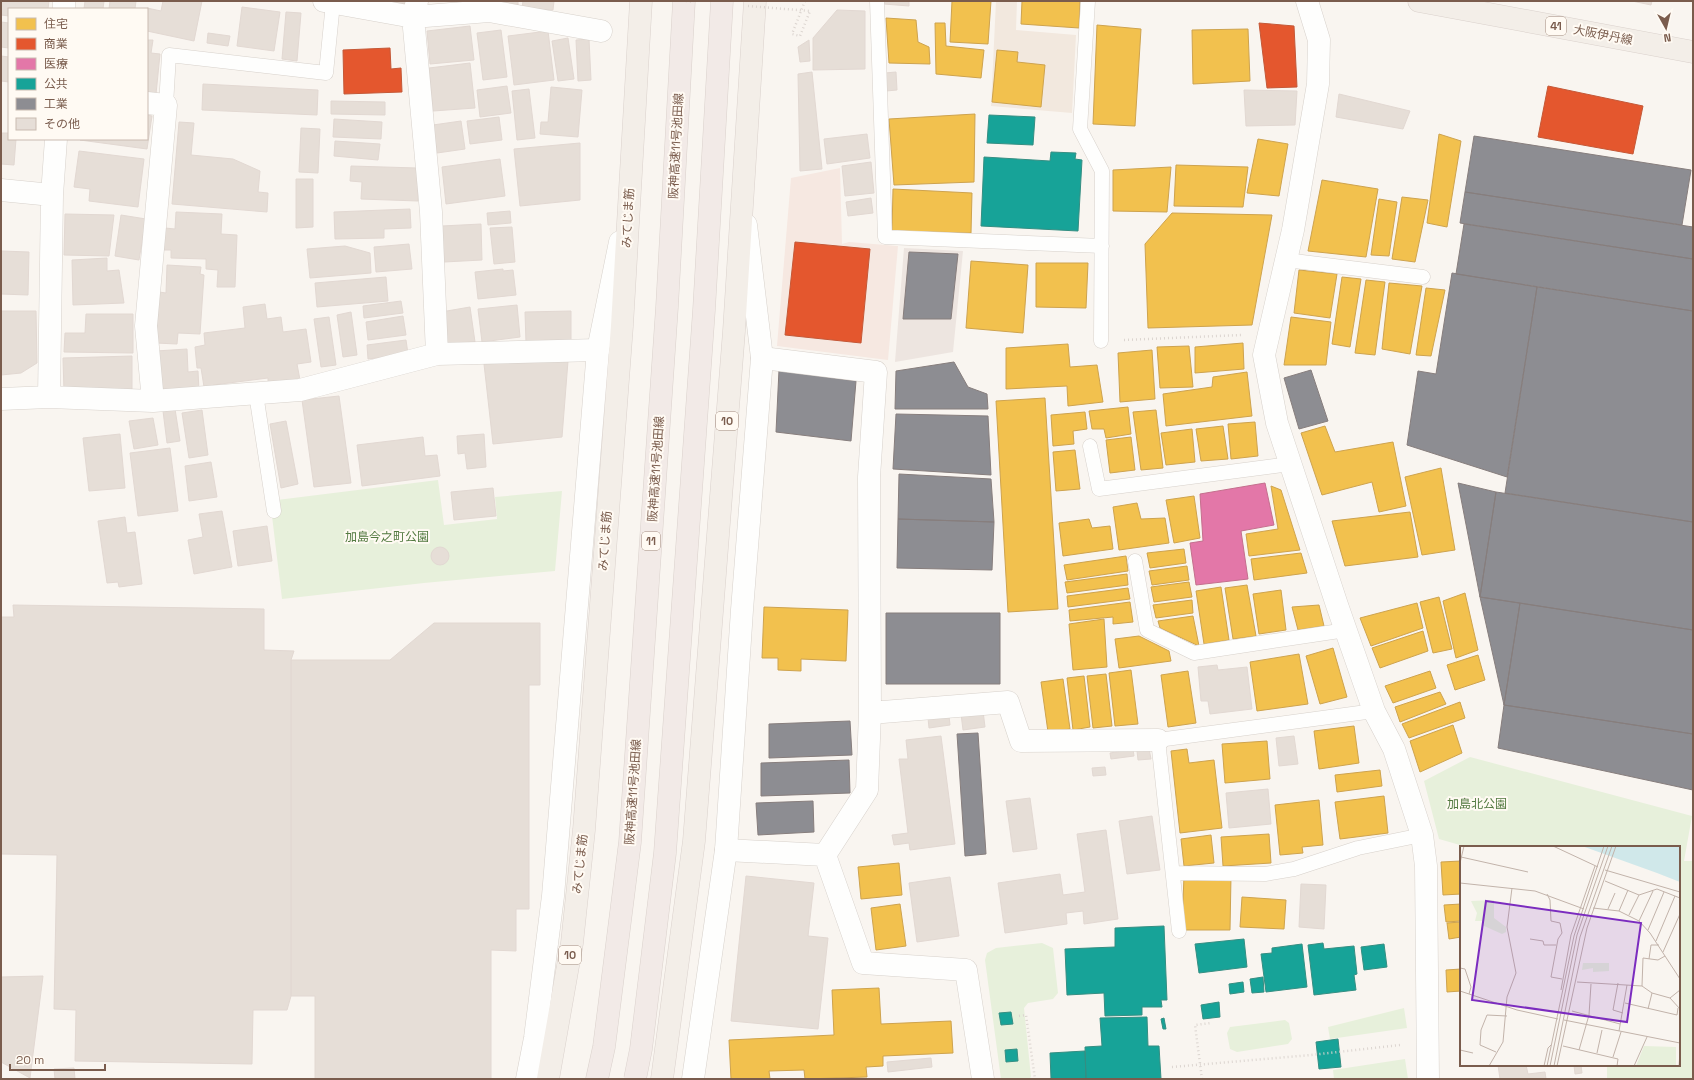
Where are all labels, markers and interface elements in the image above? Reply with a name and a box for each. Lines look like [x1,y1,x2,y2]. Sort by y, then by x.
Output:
legend [8,8,148,140]
north arrow [1646,8,1686,48]
text: 住宅 [44,16,68,32]
road number: 41 [1546,17,1566,35]
street label: 大阪伊丹線 [1572,21,1634,49]
text: N [1663,30,1672,45]
text: 商業 [44,36,68,52]
text: 医療 [44,56,68,72]
text: 公共 [44,76,68,92]
street label: 阪神高速11号池田線 [665,93,687,199]
text: 工業 [44,96,68,112]
text: その他 [44,116,80,132]
street label: みてじま筋 [618,188,638,248]
road number: 10 [716,412,738,430]
street label: 阪神高速11号池田線 [644,416,668,522]
street label: みてじま筋 [595,511,615,571]
park label: 加島今之町公園 [345,529,429,545]
road number: 11 [642,532,660,550]
street label: 阪神高速11号池田線 [621,739,645,845]
park label: 加島北公園 [1447,796,1507,812]
street label: みてじま筋 [569,833,591,895]
inset map [1460,846,1680,1066]
road number: 10 [559,946,581,964]
scale bar [10,1046,105,1072]
text: 20 m [16,1052,44,1068]

